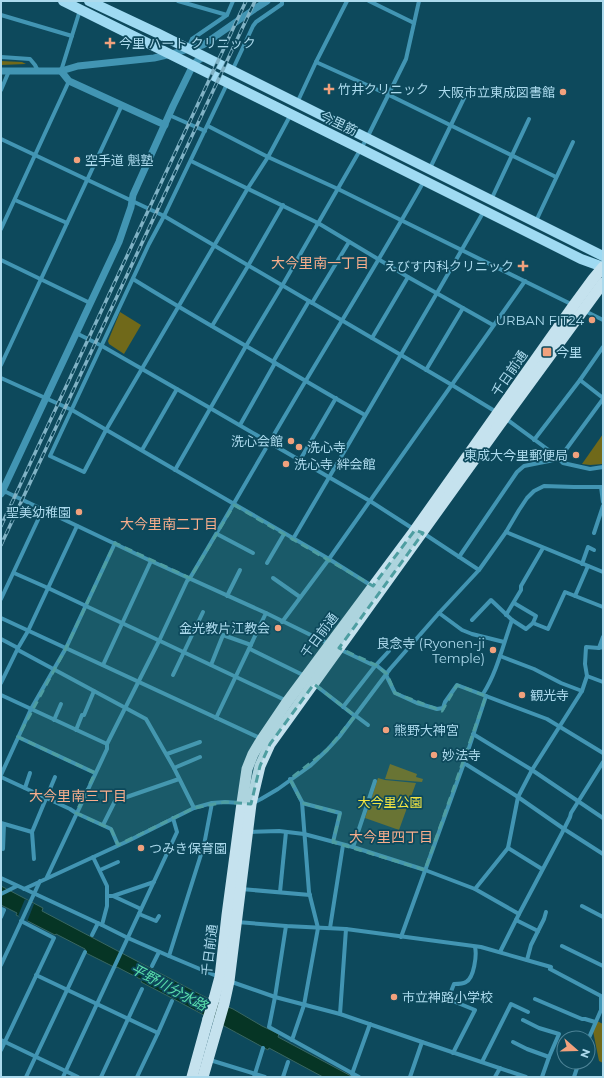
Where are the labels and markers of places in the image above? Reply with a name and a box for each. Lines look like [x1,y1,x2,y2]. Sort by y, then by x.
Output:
place label: 今里 ハート クリニック [119,35,256,51]
marker: 今里 ハート クリニック [104,37,116,49]
place label: 竹井クリニック [338,81,429,97]
marker: 竹井クリニック [323,83,335,95]
place label: 大阪市立東成図書館 [438,84,555,100]
marker: 大阪市立東成図書館 [558,87,568,97]
place label: 空手道 魁塾 [85,152,153,168]
marker: 空手道 魁塾 [72,155,82,165]
place label: えびす内科クリニック [384,258,514,274]
marker: えびす内科クリニック [517,260,529,272]
place label: URBAN FIT24 [496,312,584,328]
marker: URBAN FIT24 [587,315,597,325]
place label: 今里 [556,344,582,360]
marker: 今里 [541,346,553,358]
place label: 洗心会館 [231,433,283,449]
marker: 洗心会館 [286,436,296,446]
place label: 洗心寺 [307,439,346,455]
marker: 洗心寺 [294,442,304,452]
place label: 東成大今里郵便局 [464,447,568,463]
marker: 東成大今里郵便局 [571,450,581,460]
place label: 洗心寺 絆会館 [294,456,375,472]
marker: 洗心寺 絆会館 [281,459,291,469]
place label: 聖美幼稚園 [6,504,71,520]
marker: 聖美幼稚園 [74,507,84,517]
place label: 金光教片江教会 [179,620,270,636]
marker: 金光教片江教会 [273,623,283,633]
place label: 良念寺 (Ryonen-ji Temple) [376,635,485,666]
marker: 良念寺 (Ryonen-ji Temple) [488,645,498,655]
place label: 観光寺 [530,687,569,703]
marker: 観光寺 [517,690,527,700]
place label: 熊野大神宮 [394,722,459,738]
marker: 熊野大神宮 [381,725,391,735]
place label: 妙法寺 [442,747,481,763]
marker: 妙法寺 [429,750,439,760]
place label: つみき保育園 [149,840,227,856]
marker: つみき保育園 [136,843,146,853]
place label: 市立神路小学校 [402,989,493,1005]
marker: 市立神路小学校 [389,992,399,1002]

